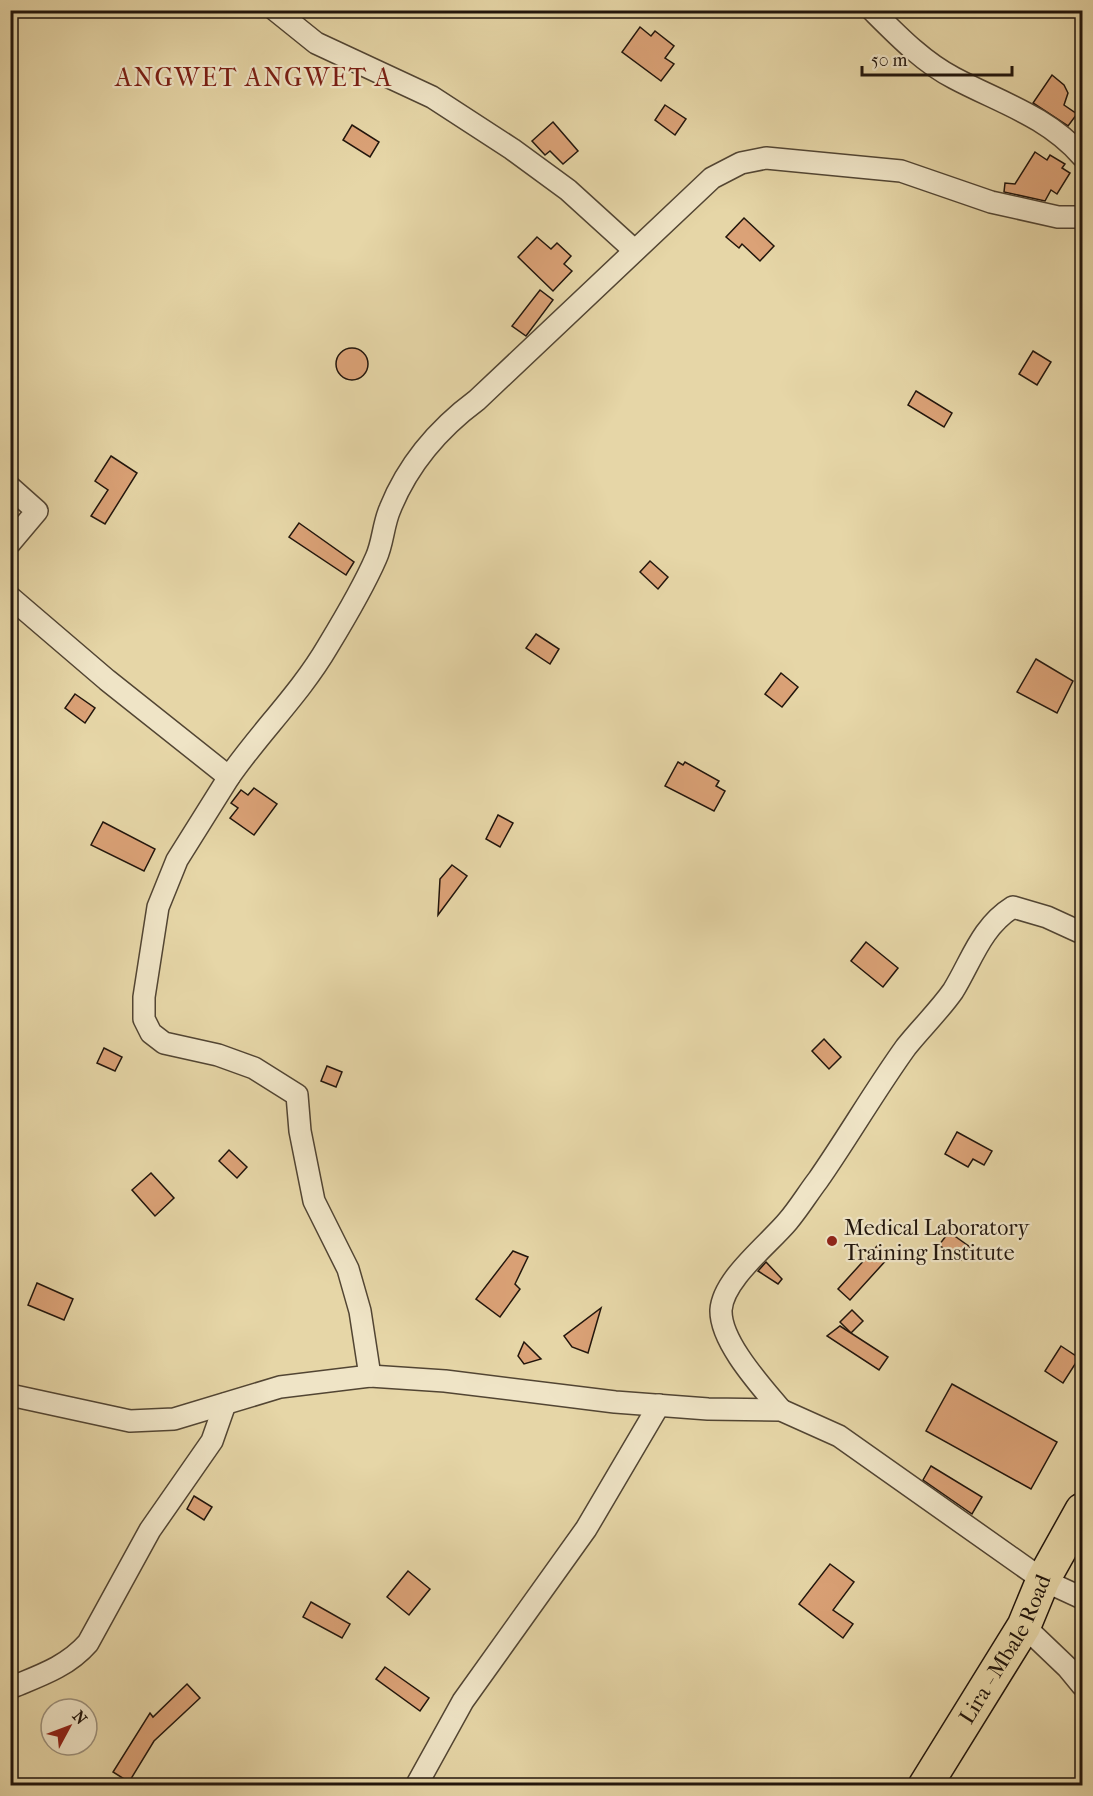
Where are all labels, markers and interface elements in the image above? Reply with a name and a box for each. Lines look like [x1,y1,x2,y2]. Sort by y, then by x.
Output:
scale bar [862,39,1012,77]
text: 50 m [871,50,908,71]
district label: ANGWET ANGWET A [114,62,393,93]
place label: Medical Laboratory Training Institute [844,1215,1031,1266]
marker: Medical Laboratory Training Institute [825,1234,839,1248]
street label: Lira - Mbale Road [954,1570,1057,1729]
north arrow [39,1697,99,1757]
text: N [69,1707,92,1729]

